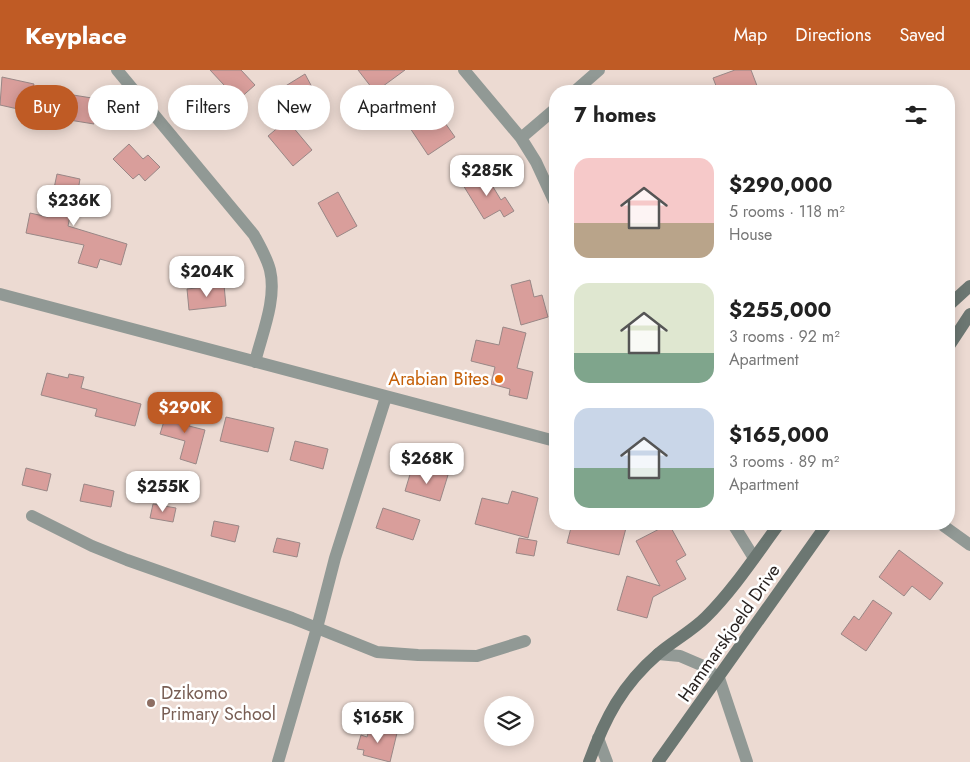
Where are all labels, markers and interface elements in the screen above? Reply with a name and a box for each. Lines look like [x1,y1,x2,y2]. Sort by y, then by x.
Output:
text: Keyplace [25,18,127,53]
text: Map [734,22,767,48]
text: Directions [795,22,871,48]
text: Saved [899,22,945,48]
chip: Buy [15,85,78,130]
chip: Rent [88,85,158,130]
chip: Filters [168,85,248,130]
chip: New [258,85,330,130]
chip: Apartment [340,85,454,130]
text: 7 homes [574,100,656,130]
icon: filters [902,101,930,129]
pin: $285K [452,154,522,197]
text: $285K [461,159,513,182]
text: $290,000 [729,170,832,200]
icon: home [614,178,674,238]
pin: $236K [39,184,109,227]
text: $236K [48,189,100,212]
text: 5 rooms · 118 m² [729,200,845,223]
text: House [729,223,772,246]
pin: $204K [172,256,242,298]
text: $204K [180,260,234,283]
text: $255,000 [729,295,831,325]
icon: home [614,303,674,363]
text: 3 rooms · 92 m² [729,325,840,348]
text: Apartment [729,348,799,371]
place label: Arabian Bites [388,366,489,392]
marker: Arabian Bites [493,373,505,385]
pin: $290K [150,392,220,434]
text: $290K [159,396,211,419]
text: $165,000 [729,420,829,450]
icon: home [614,428,674,488]
pin: $268K [392,442,462,485]
text: $268K [401,447,453,470]
text: 3 rooms · 89 m² [729,450,839,473]
pin: $255K [128,470,198,513]
text: Apartment [729,473,799,496]
text: $255K [137,475,189,498]
street label: Hammarskjoeld Drive [672,559,786,707]
place label: Dzikomo Primary School [161,680,276,727]
map controls [484,696,534,746]
button: layers [484,696,534,746]
marker: Dzikomo Primary School [145,697,157,709]
pin: $165K [343,702,413,744]
text: $165K [353,706,403,729]

